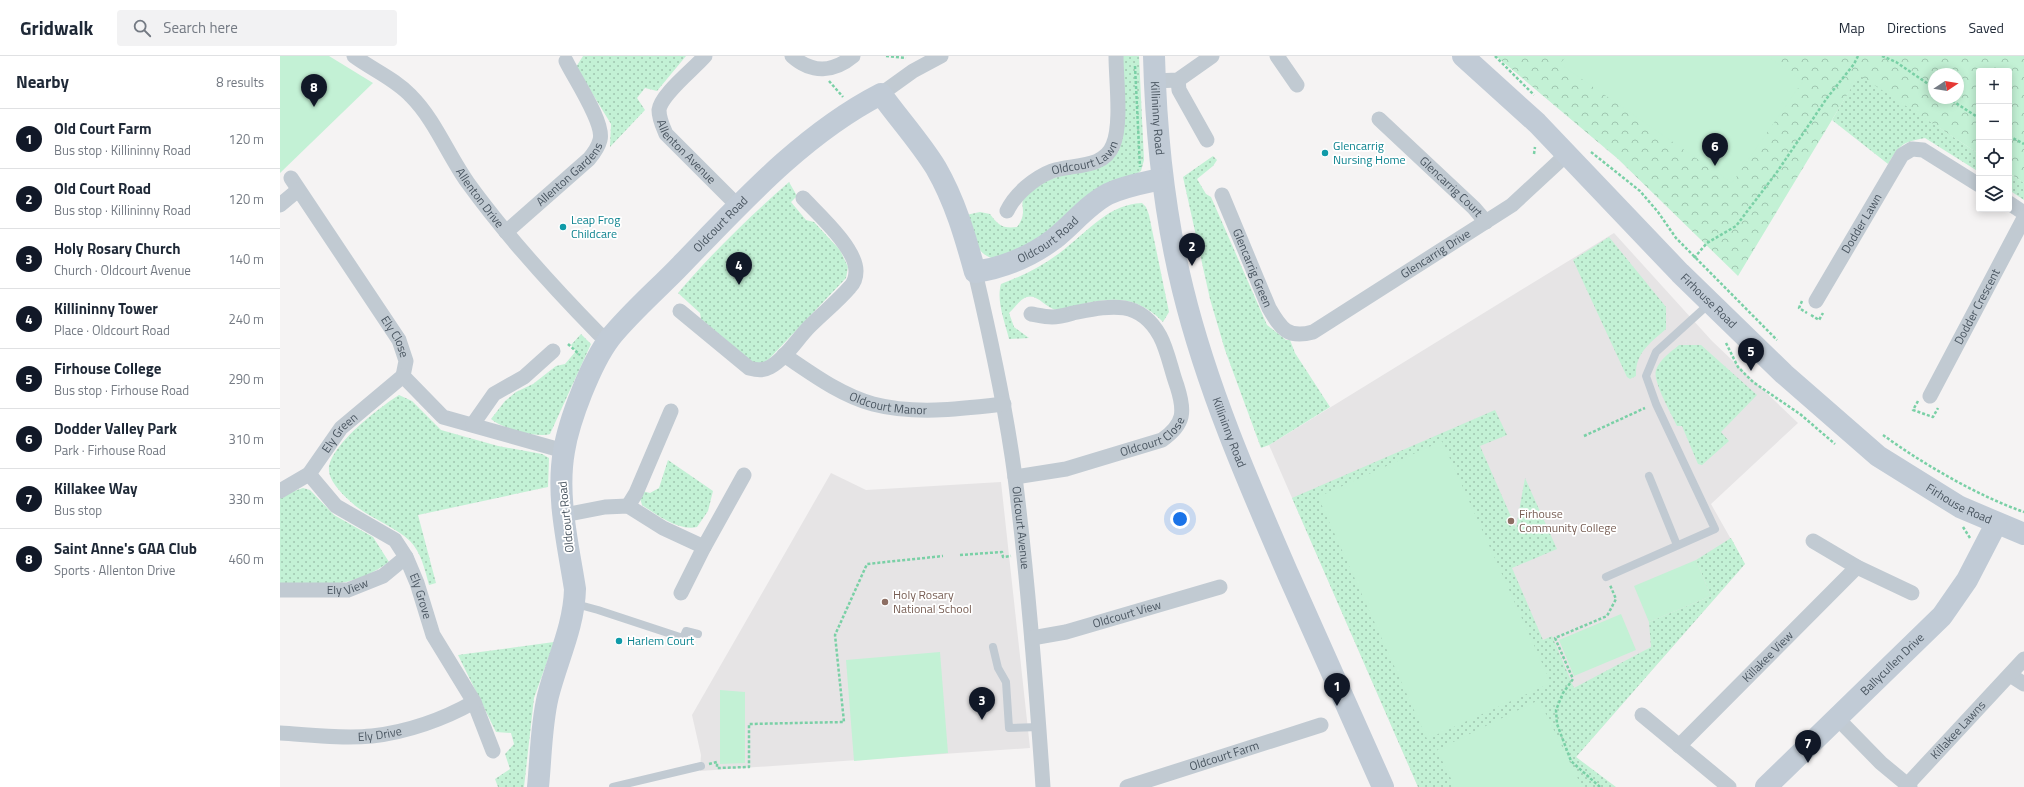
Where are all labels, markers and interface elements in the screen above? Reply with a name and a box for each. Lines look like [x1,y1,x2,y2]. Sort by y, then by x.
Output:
search box [117,10,397,46]
text: Gridwalk [20,13,93,42]
text: Search here [163,16,238,39]
icon: search [131,17,153,39]
text: Map [1839,17,1865,38]
text: Directions [1887,17,1946,38]
text: Saved [1968,17,2004,38]
north arrow [1928,68,1964,104]
map controls [1976,68,2012,212]
button: + [1976,68,2012,104]
text: Nearby [16,69,69,95]
text: 8 results [216,72,264,92]
pin: 8 [301,74,327,107]
street label: Killininny Road [1146,81,1170,156]
button: − [1976,104,2012,140]
text: Old Court Farm [54,117,152,140]
street label: Allenton Avenue [652,117,721,188]
text: 1 [25,129,33,149]
text: 120 m [228,129,264,149]
pin: 6 [1702,133,1728,166]
place label: Glencarrig Nursing Home [1333,136,1406,169]
street label: Oldcourt Lawn [1049,138,1123,180]
street label: Allenton Gardens [531,139,608,211]
text: Bus stop · Killininny Road [54,140,191,160]
button: locate [1976,140,2012,176]
marker: Glencarrig Nursing Home [1320,148,1330,158]
street label: Glencarrig Court [1415,152,1488,222]
street label: Allenton Drive [451,164,509,232]
button: layers [1976,176,2012,212]
text: Old Court Road [54,177,151,200]
text: 2 [25,189,33,209]
text: 120 m [228,189,264,209]
street label: Dodder Lawn [1836,189,1886,257]
street label: Oldcourt Road [688,191,752,256]
text: Bus stop · Killininny Road [54,200,191,220]
place label: Leap Frog Childcare [571,210,620,243]
street label: Oldcourt Road [1014,211,1083,268]
marker: Leap Frog Childcare [558,222,568,232]
street label: Glencarrig Drive [1396,224,1474,283]
street label: Glencarrig Green [1228,225,1278,310]
pin: 2 [1179,233,1205,266]
text: Holy Rosary Church [54,237,180,260]
text: 3 [25,249,33,269]
text: 140 m [228,249,264,269]
pin: 4 [726,252,752,285]
text: Church · Oldcourt Avenue [54,260,191,280]
street label: Dodder Crescent [1949,264,2005,348]
street label: Firhouse Road [1676,268,1742,333]
text: Killininny Tower [54,297,158,320]
text: 4 [25,309,33,329]
text: 240 m [228,309,264,329]
street label: Ely Close [376,312,414,360]
text: Place · Oldcourt Road [54,320,170,340]
pin: 5 [1738,338,1764,371]
text: Firhouse College [54,357,161,380]
text: 5 [25,369,33,389]
text: 290 m [228,369,264,389]
text: Bus stop · Firhouse Road [54,380,189,400]
street label: Oldcourt Manor [846,386,927,419]
street label: Killininny Road [1207,394,1252,470]
street label: Ely Green [316,408,362,457]
street label: Oldcourt Close [1117,414,1189,461]
text: Dodder Valley Park [54,417,177,440]
text: 6 [25,429,33,449]
text: 310 m [228,429,264,449]
text: Park · Firhouse Road [54,440,166,460]
text: Killakee Way [54,477,138,500]
street label: Firhouse Road [1922,478,1995,528]
street label: Oldcourt Road [552,480,579,554]
street label: Oldcourt Avenue [1007,485,1035,570]
text: 7 [25,489,33,509]
text: 330 m [228,489,264,509]
text: Bus stop [54,500,102,520]
place label: Firhouse Community College [1519,504,1616,537]
your location [1170,509,1190,529]
marker: Firhouse Community College [1506,516,1516,526]
text: Saint Anne's GAA Club [54,537,197,560]
text: 8 [25,549,33,569]
text: 460 m [228,549,264,569]
text: Sports · Allenton Drive [54,560,175,580]
street label: Ely Grove [405,570,437,621]
street label: Ely View [327,573,371,600]
place label: Holy Rosary National School [893,585,972,618]
street label: Oldcourt View [1090,595,1163,633]
marker: Holy Rosary National School [880,597,890,607]
street label: Killakee View [1737,626,1798,686]
street label: Ballycullen Drive [1855,628,1928,700]
place label: Harlem Court [627,631,695,650]
marker: Harlem Court [614,636,624,646]
pin: 1 [1324,673,1350,706]
pin: 3 [969,687,995,720]
street label: Killakee Lawns [1925,696,1990,763]
street label: Ely Drive [357,721,403,746]
pin: 7 [1795,730,1821,763]
street label: Oldcourt Farm [1187,735,1261,775]

